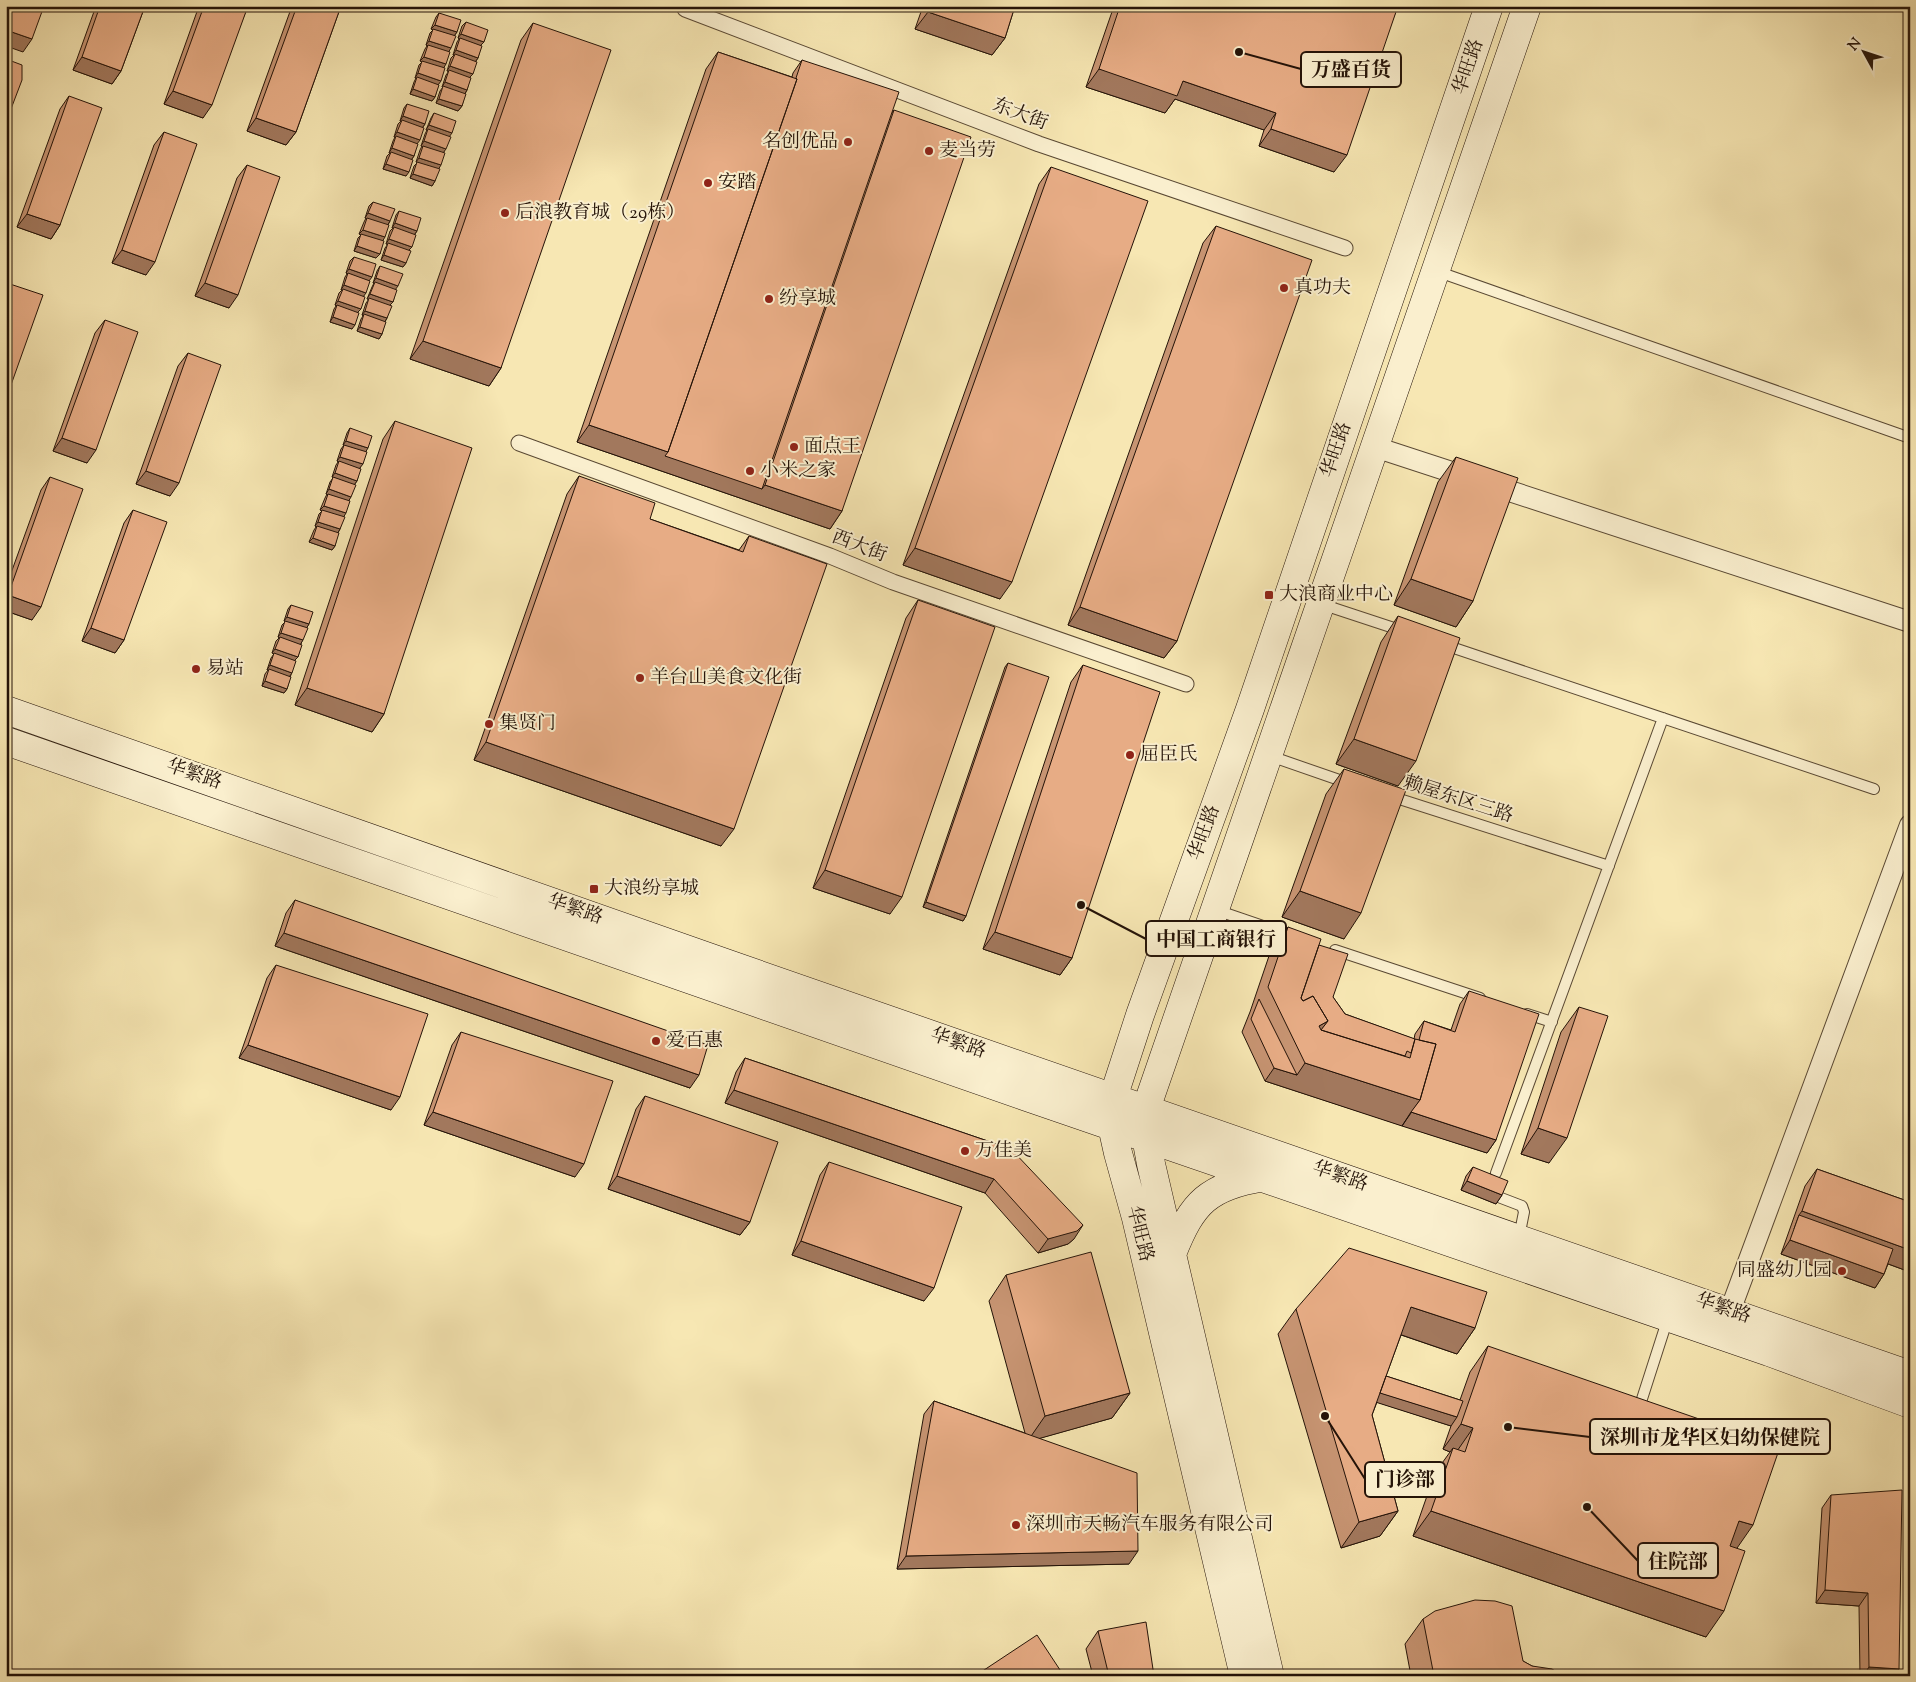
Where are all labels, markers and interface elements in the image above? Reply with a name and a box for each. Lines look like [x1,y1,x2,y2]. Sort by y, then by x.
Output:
north arrow [1838,28,1888,78]
text: N [1844,34,1867,56]
street label: 华旺路 [1447,36,1491,98]
callout: 万盛百货 [1301,52,1401,87]
text: 万盛百货 [1311,57,1391,86]
street label: 东大街 [989,92,1051,138]
place label: 名创优品 [762,129,838,156]
marker: 名创优品 [842,136,854,148]
place label: 麦当劳 [939,138,996,165]
marker: 麦当劳 [923,145,935,157]
place label: 安踏 [718,170,756,197]
marker: 安踏 [702,177,714,189]
place label: 后浪教育城（29栋） [515,200,685,227]
marker: 后浪教育城（29栋） [499,207,511,219]
place label: 真功夫 [1294,275,1351,302]
marker: 真功夫 [1278,282,1290,294]
place label: 纷享城 [779,286,836,313]
marker: 纷享城 [763,293,775,305]
street label: 华旺路 [1315,419,1359,481]
place label: 面点王 [804,434,861,461]
marker: 面点王 [788,441,800,453]
place label: 小米之家 [760,458,836,485]
marker: 小米之家 [744,465,756,477]
street label: 西大街 [828,524,890,570]
place label: 大浪商业中心 [1279,582,1393,609]
marker: 大浪商业中心 [1263,589,1275,601]
place label: 易站 [206,656,244,683]
marker: 易站 [190,663,202,675]
place label: 羊台山美食文化街 [650,665,802,692]
marker: 羊台山美食文化街 [634,672,646,684]
place label: 集贤门 [499,711,556,738]
marker: 集贤门 [483,718,495,730]
place label: 屈臣氏 [1140,742,1197,769]
marker: 屈臣氏 [1124,749,1136,761]
street label: 华繁路 [163,753,225,797]
street label: 赖屋东区三路 [1400,770,1516,830]
street label: 华旺路 [1183,802,1227,864]
place label: 大浪纷享城 [604,876,699,903]
marker: 大浪纷享城 [588,883,600,895]
street label: 华繁路 [544,888,606,932]
callout: 中国工商银行 [1146,921,1286,956]
text: 中国工商银行 [1156,927,1276,956]
street label: 华繁路 [927,1022,989,1066]
place label: 爱百惠 [666,1028,723,1055]
marker: 爱百惠 [650,1035,662,1047]
place label: 万佳美 [975,1138,1032,1165]
marker: 万佳美 [959,1145,971,1157]
street label: 华繁路 [1309,1155,1371,1199]
street label: 华旺路 [1119,1203,1159,1265]
place label: 同盛幼儿园 [1737,1258,1832,1285]
marker: 同盛幼儿园 [1836,1265,1848,1277]
street label: 华繁路 [1692,1287,1754,1331]
callout: 深圳市龙华区妇幼保健院 [1590,1419,1830,1454]
text: 深圳市龙华区妇幼保健院 [1600,1425,1820,1454]
callout: 门诊部 [1365,1462,1445,1497]
text: 门诊部 [1375,1467,1435,1496]
place label: 深圳市天畅汽车服务有限公司 [1026,1512,1273,1539]
marker: 深圳市天畅汽车服务有限公司 [1010,1519,1022,1531]
callout: 住院部 [1638,1543,1718,1578]
text: 住院部 [1648,1549,1708,1578]

